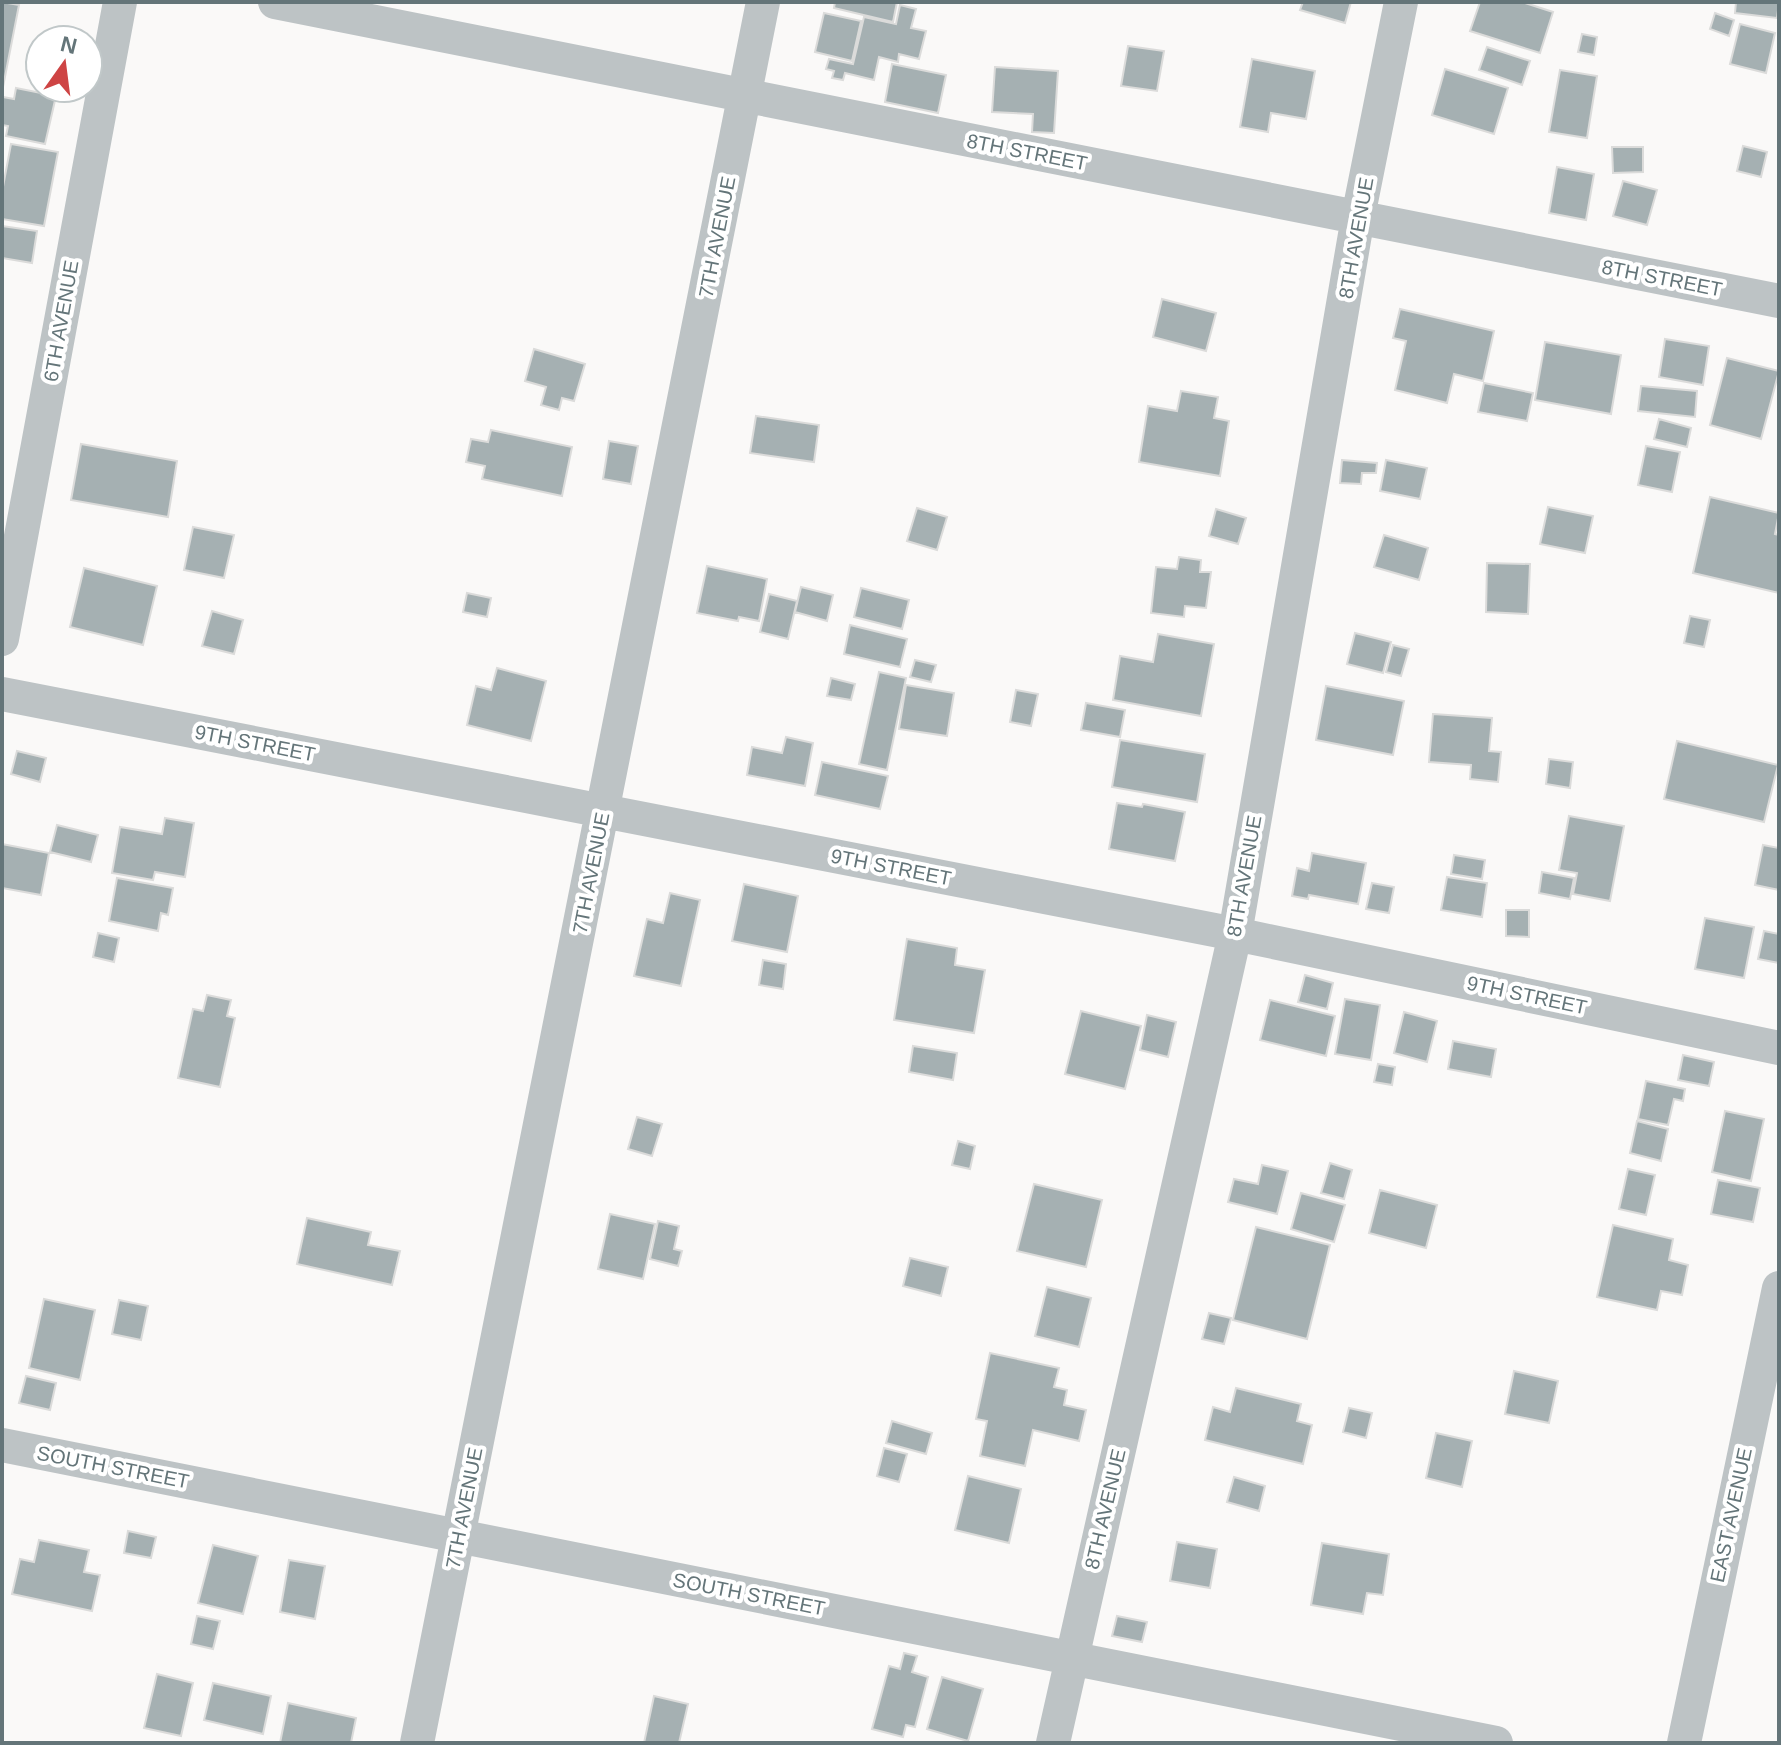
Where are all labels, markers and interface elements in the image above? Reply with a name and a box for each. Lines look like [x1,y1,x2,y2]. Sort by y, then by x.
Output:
north arrow [24,24,104,104]
text: N [58,31,79,59]
street label: 8TH STREET [965,130,1089,174]
street label: 7TH AVENUE [694,175,740,299]
street label: 8TH AVENUE [1334,176,1378,300]
street label: 8TH STREET [1600,256,1724,300]
street label: 6TH AVENUE [39,259,83,383]
street label: 9TH STREET [193,721,317,765]
street label: 7TH AVENUE [568,811,614,935]
street label: 8TH AVENUE [1222,814,1266,938]
street label: 9TH STREET [829,845,953,889]
street label: 9TH STREET [1465,972,1589,1018]
street label: SOUTH STREET [35,1441,191,1493]
street label: 7TH AVENUE [441,1446,487,1570]
street label: EAST AVENUE [1706,1446,1756,1584]
street label: 8TH AVENUE [1080,1447,1130,1571]
street label: SOUTH STREET [671,1568,827,1620]

